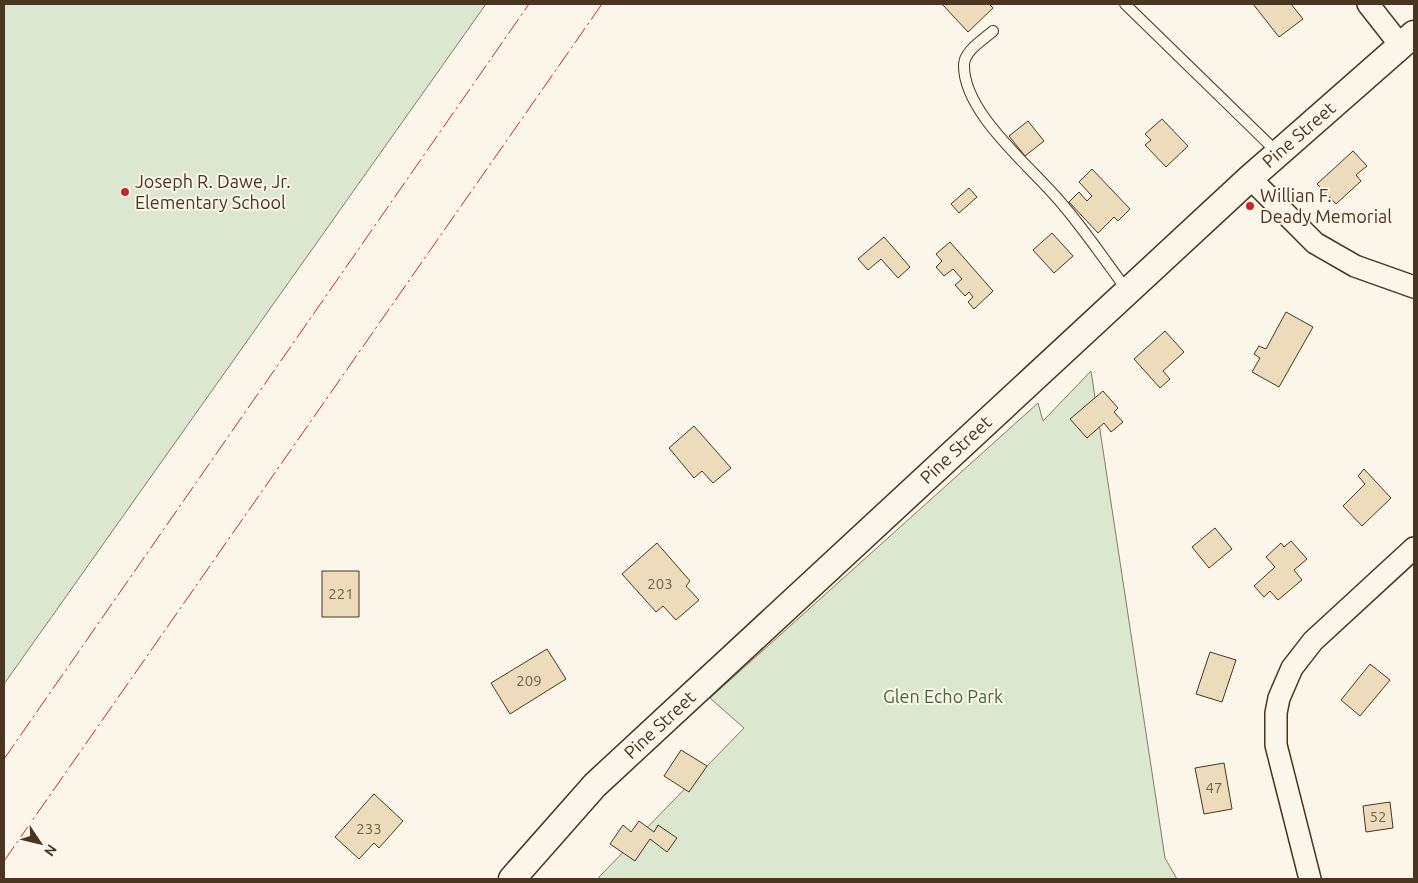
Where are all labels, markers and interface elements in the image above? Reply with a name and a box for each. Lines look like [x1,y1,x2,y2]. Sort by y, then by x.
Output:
street label: Pine Street [1258,97,1339,171]
place label: Joseph R. Dawe, Jr. Elementary School [135,171,291,212]
place label: Willian F. Deady Memorial [1260,185,1392,226]
marker: Joseph R. Dawe, Jr. Elementary School [119,186,131,198]
marker: Willian F. Deady Memorial [1244,200,1256,212]
street label: Pine Street [916,411,995,487]
house number: 203 [647,575,673,592]
house number: 221 [328,585,354,602]
house number: 209 [516,672,542,689]
street label: Pine Street [620,686,699,762]
park label: Glen Echo Park [883,686,1003,706]
house number: 47 [1206,779,1222,796]
house number: 52 [1370,808,1386,825]
north arrow [15,818,65,868]
house number: 233 [356,820,382,837]
text: N [41,842,60,859]

